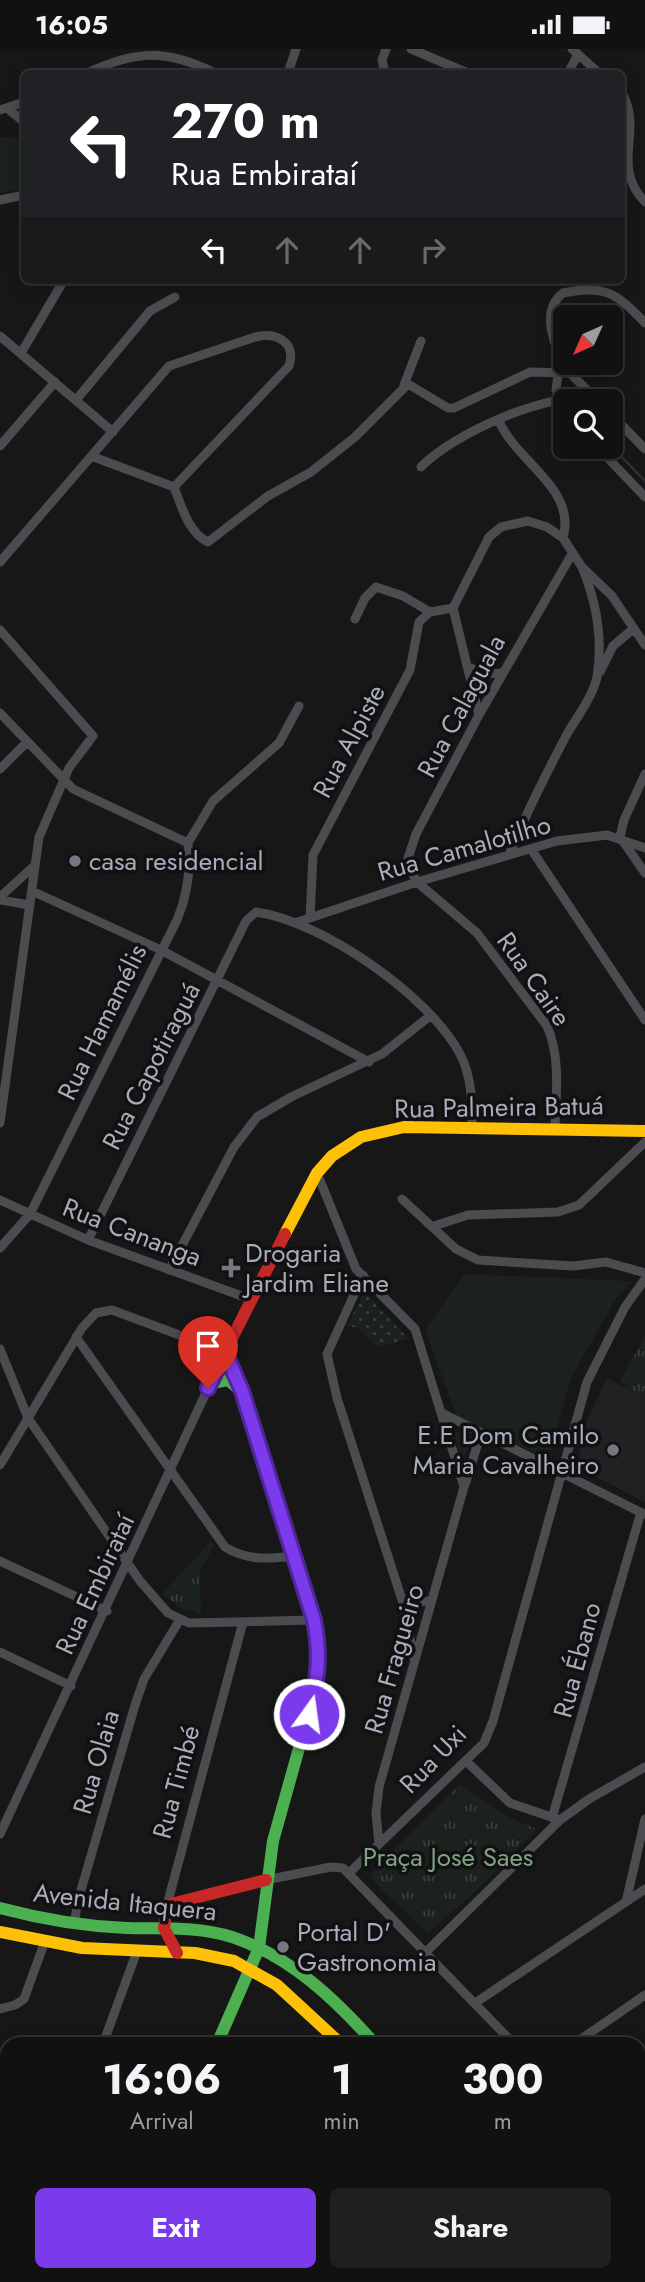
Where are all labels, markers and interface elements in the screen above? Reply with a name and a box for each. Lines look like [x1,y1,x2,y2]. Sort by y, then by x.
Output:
text: 16:05 [35,6,108,44]
text: 270 m [171,86,320,156]
icon: left [56,98,147,189]
text: Rua Embirataí [171,151,358,197]
icon: left [195,231,233,269]
icon: ahead [268,231,306,269]
icon: ahead [341,231,379,269]
icon: right [414,231,452,269]
north arrow [553,305,623,375]
map controls [553,305,623,459]
button: search [553,389,623,459]
street label: Rua Calaguala [407,628,515,784]
street label: Rua Alpiste [303,678,395,804]
street label: Rua Camalotilho [373,805,555,891]
place label: casa residencial [89,842,263,880]
marker: casa residencial [67,853,83,869]
street label: Rua Caire [488,924,580,1034]
street label: Rua Hamamélis [48,938,156,1106]
street label: Rua Capotiraguá [92,976,210,1156]
street label: Rua Palmeira Batuá [394,1086,604,1128]
street label: Rua Cananga [57,1188,207,1276]
place label: Drogaria Jardim Eliane [242,1234,389,1302]
marker: Drogaria Jardim Eliane [223,1260,239,1276]
pin [178,1316,238,1388]
icon: arrive [189,1327,227,1365]
place label: E.E Dom Camilo Maria Cavalheiro [413,1416,599,1484]
marker: E.E Dom Camilo Maria Cavalheiro [605,1442,621,1458]
street label: Rua Embirataí [46,1506,145,1661]
street label: Rua Fragueiro [355,1580,433,1738]
street label: Rua Ébano [543,1598,611,1722]
position arrow [272,1677,346,1751]
street label: Rua Olaia [63,1705,129,1819]
street label: Rua Uxi [391,1716,475,1802]
street label: Rua Timbé [143,1721,209,1843]
park label: Praça José Saes [363,1838,533,1876]
street label: Avenida Itaquera [31,1873,219,1931]
place label: Portal D' Gastronomia [297,1913,437,1981]
marker: Portal D' Gastronomia [275,1939,291,1955]
text: 16:06 [102,2049,221,2110]
text: 1 [331,2049,352,2110]
text: 300 [462,2049,544,2110]
text: Arrival [130,2104,194,2138]
text: min [324,2104,360,2138]
text: m [494,2104,512,2138]
button: Exit [35,2188,316,2268]
button: Share [330,2188,611,2268]

